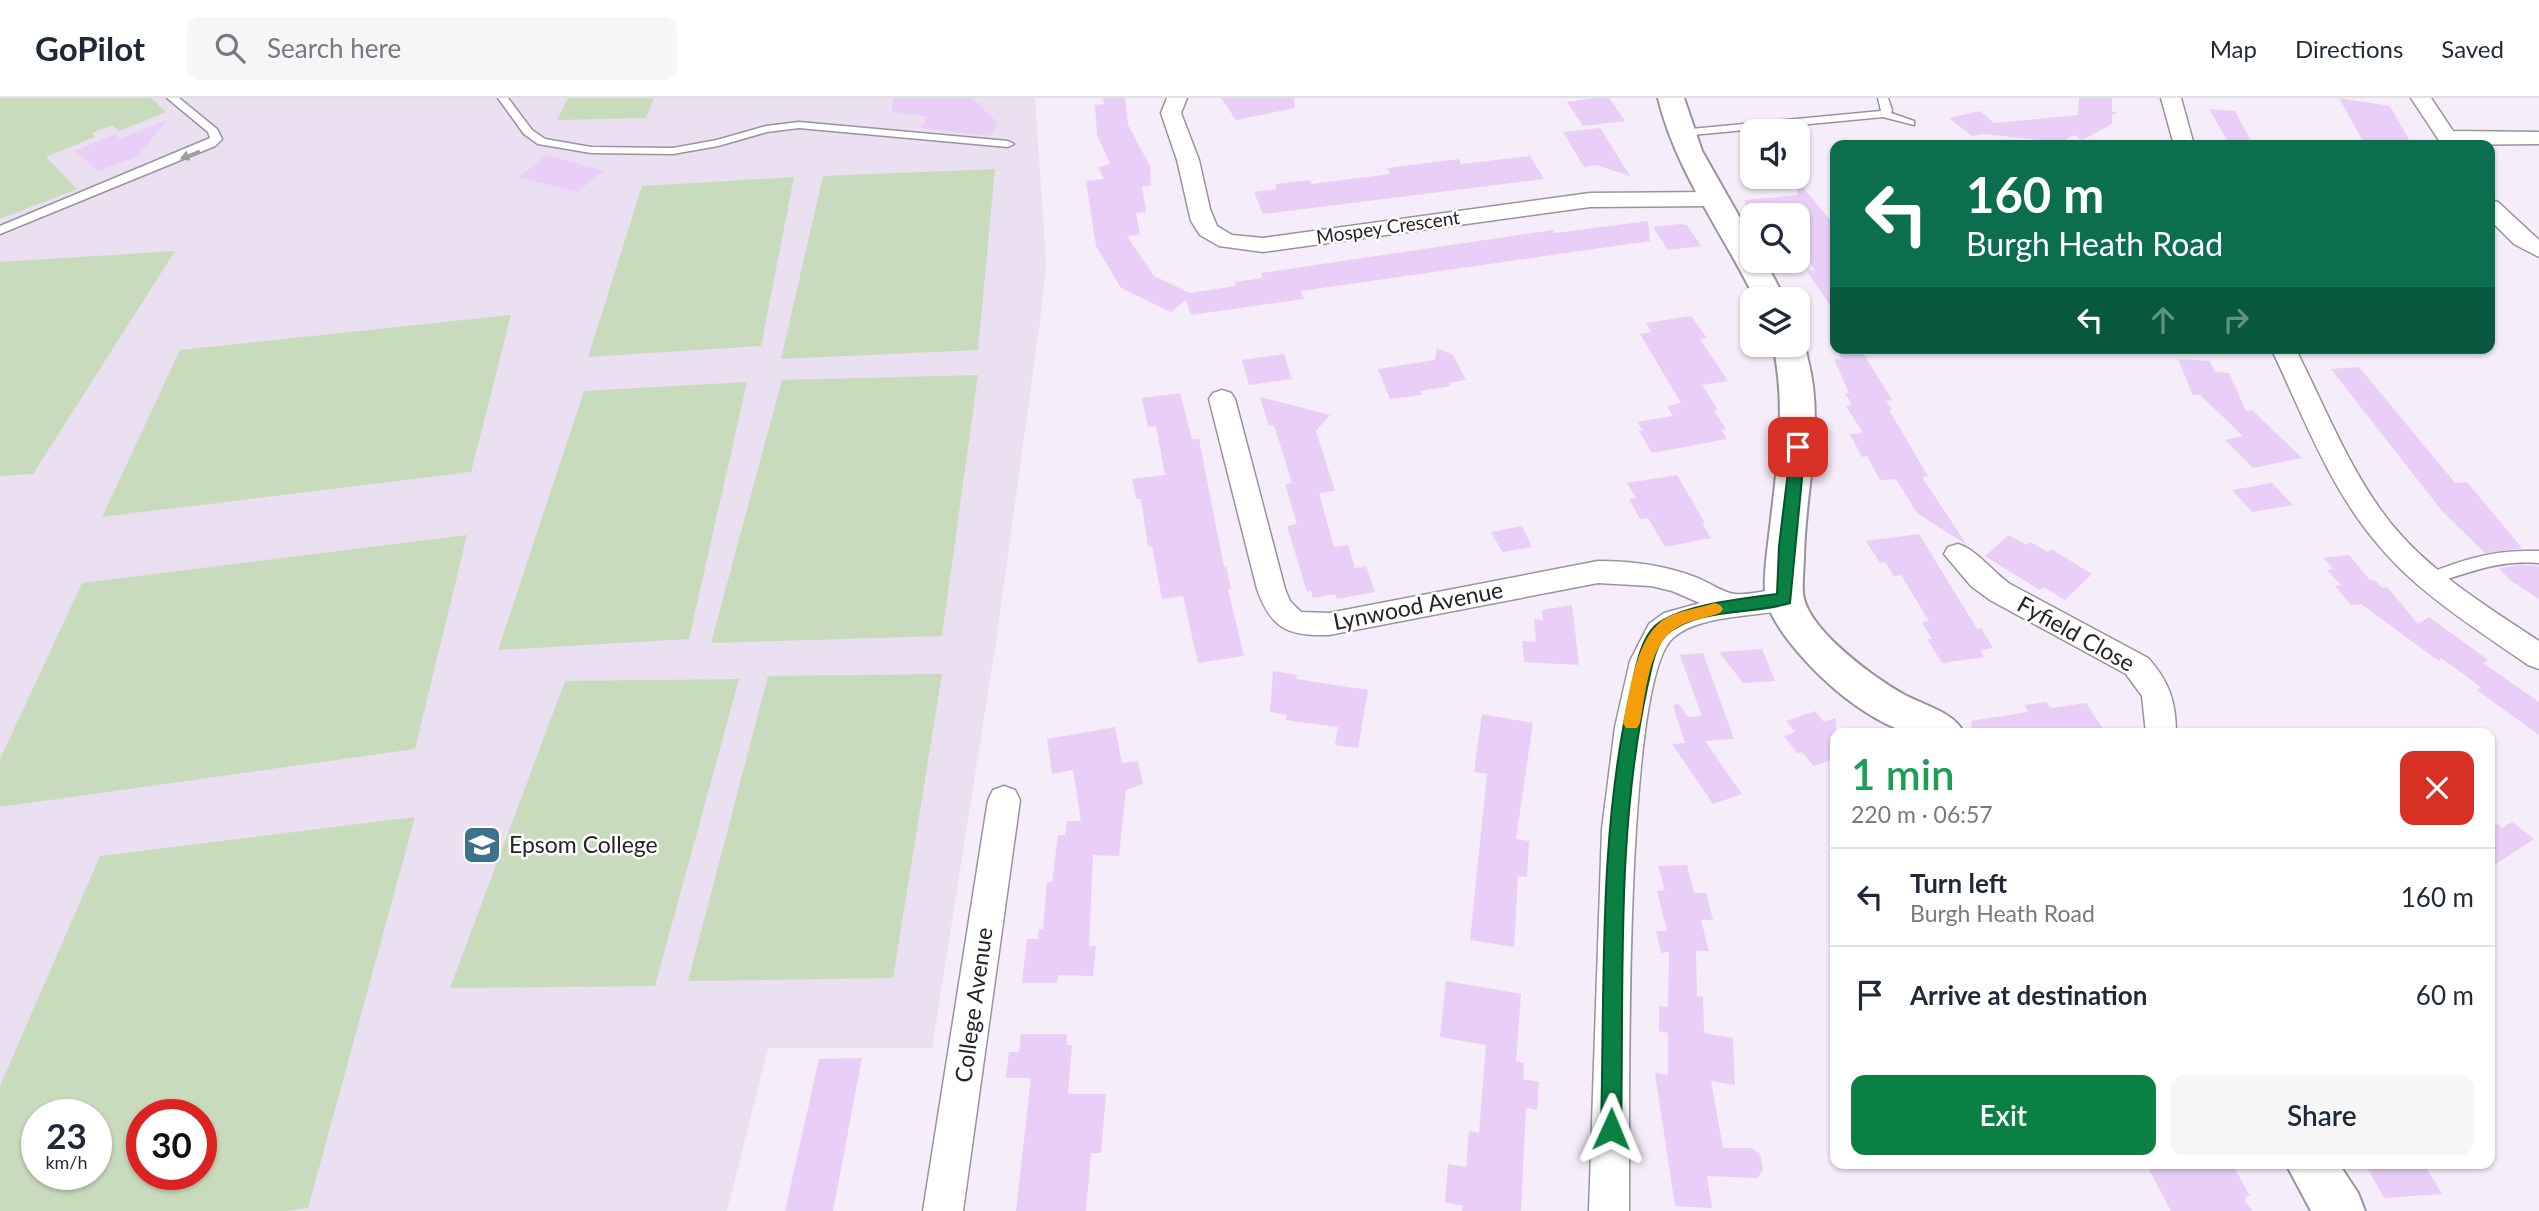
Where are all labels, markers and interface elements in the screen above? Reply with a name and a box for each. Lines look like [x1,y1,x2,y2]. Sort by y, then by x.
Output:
search box [187,17,677,80]
text: GoPilot [35,28,145,68]
icon: search [211,29,249,67]
text: Search here [267,32,401,64]
text: Map [2210,34,2257,63]
text: Directions [2295,34,2403,63]
text: Saved [2441,34,2504,63]
map controls [1740,119,1810,357]
button: sound [1740,119,1810,189]
one-way arrow [179,149,200,160]
text: 160 m [1966,165,2104,223]
icon: left [1851,168,1942,259]
button: search [1740,203,1810,273]
street label: Mospey Crescent [1315,205,1461,248]
text: Burgh Heath Road [1966,224,2223,263]
button: layers [1740,287,1810,357]
icon: left [2071,301,2109,339]
icon: ahead [2144,301,2182,339]
icon: right [2217,301,2255,339]
pin [1768,417,1828,477]
icon: arrive [1779,428,1817,466]
street label: Lynwood Avenue [1331,575,1505,635]
street label: Fyfield Close [2013,589,2140,677]
text: 1 min [1851,749,1955,799]
button: close [2400,751,2474,825]
text: 220 m · 06:57 [1851,800,1993,828]
school or university icon: Epsom College [461,824,503,866]
place label: Epsom College [509,830,658,858]
text: Turn left [1910,867,2007,899]
icon: left [1851,878,1889,916]
text: 160 m [2401,881,2474,913]
text: Burgh Heath Road [1910,899,2095,927]
street label: College Avenue [948,925,998,1084]
icon: arrive [1851,976,1889,1014]
text: Arrive at destination [1910,979,2147,1011]
text: 60 m [2416,979,2474,1011]
button: Exit [1851,1075,2156,1155]
button: Share [2170,1075,2474,1155]
position arrow [1574,1092,1648,1166]
speed limit sign: 30 [126,1099,217,1190]
text: 23 [46,1114,87,1156]
text: km/h [45,1151,88,1173]

